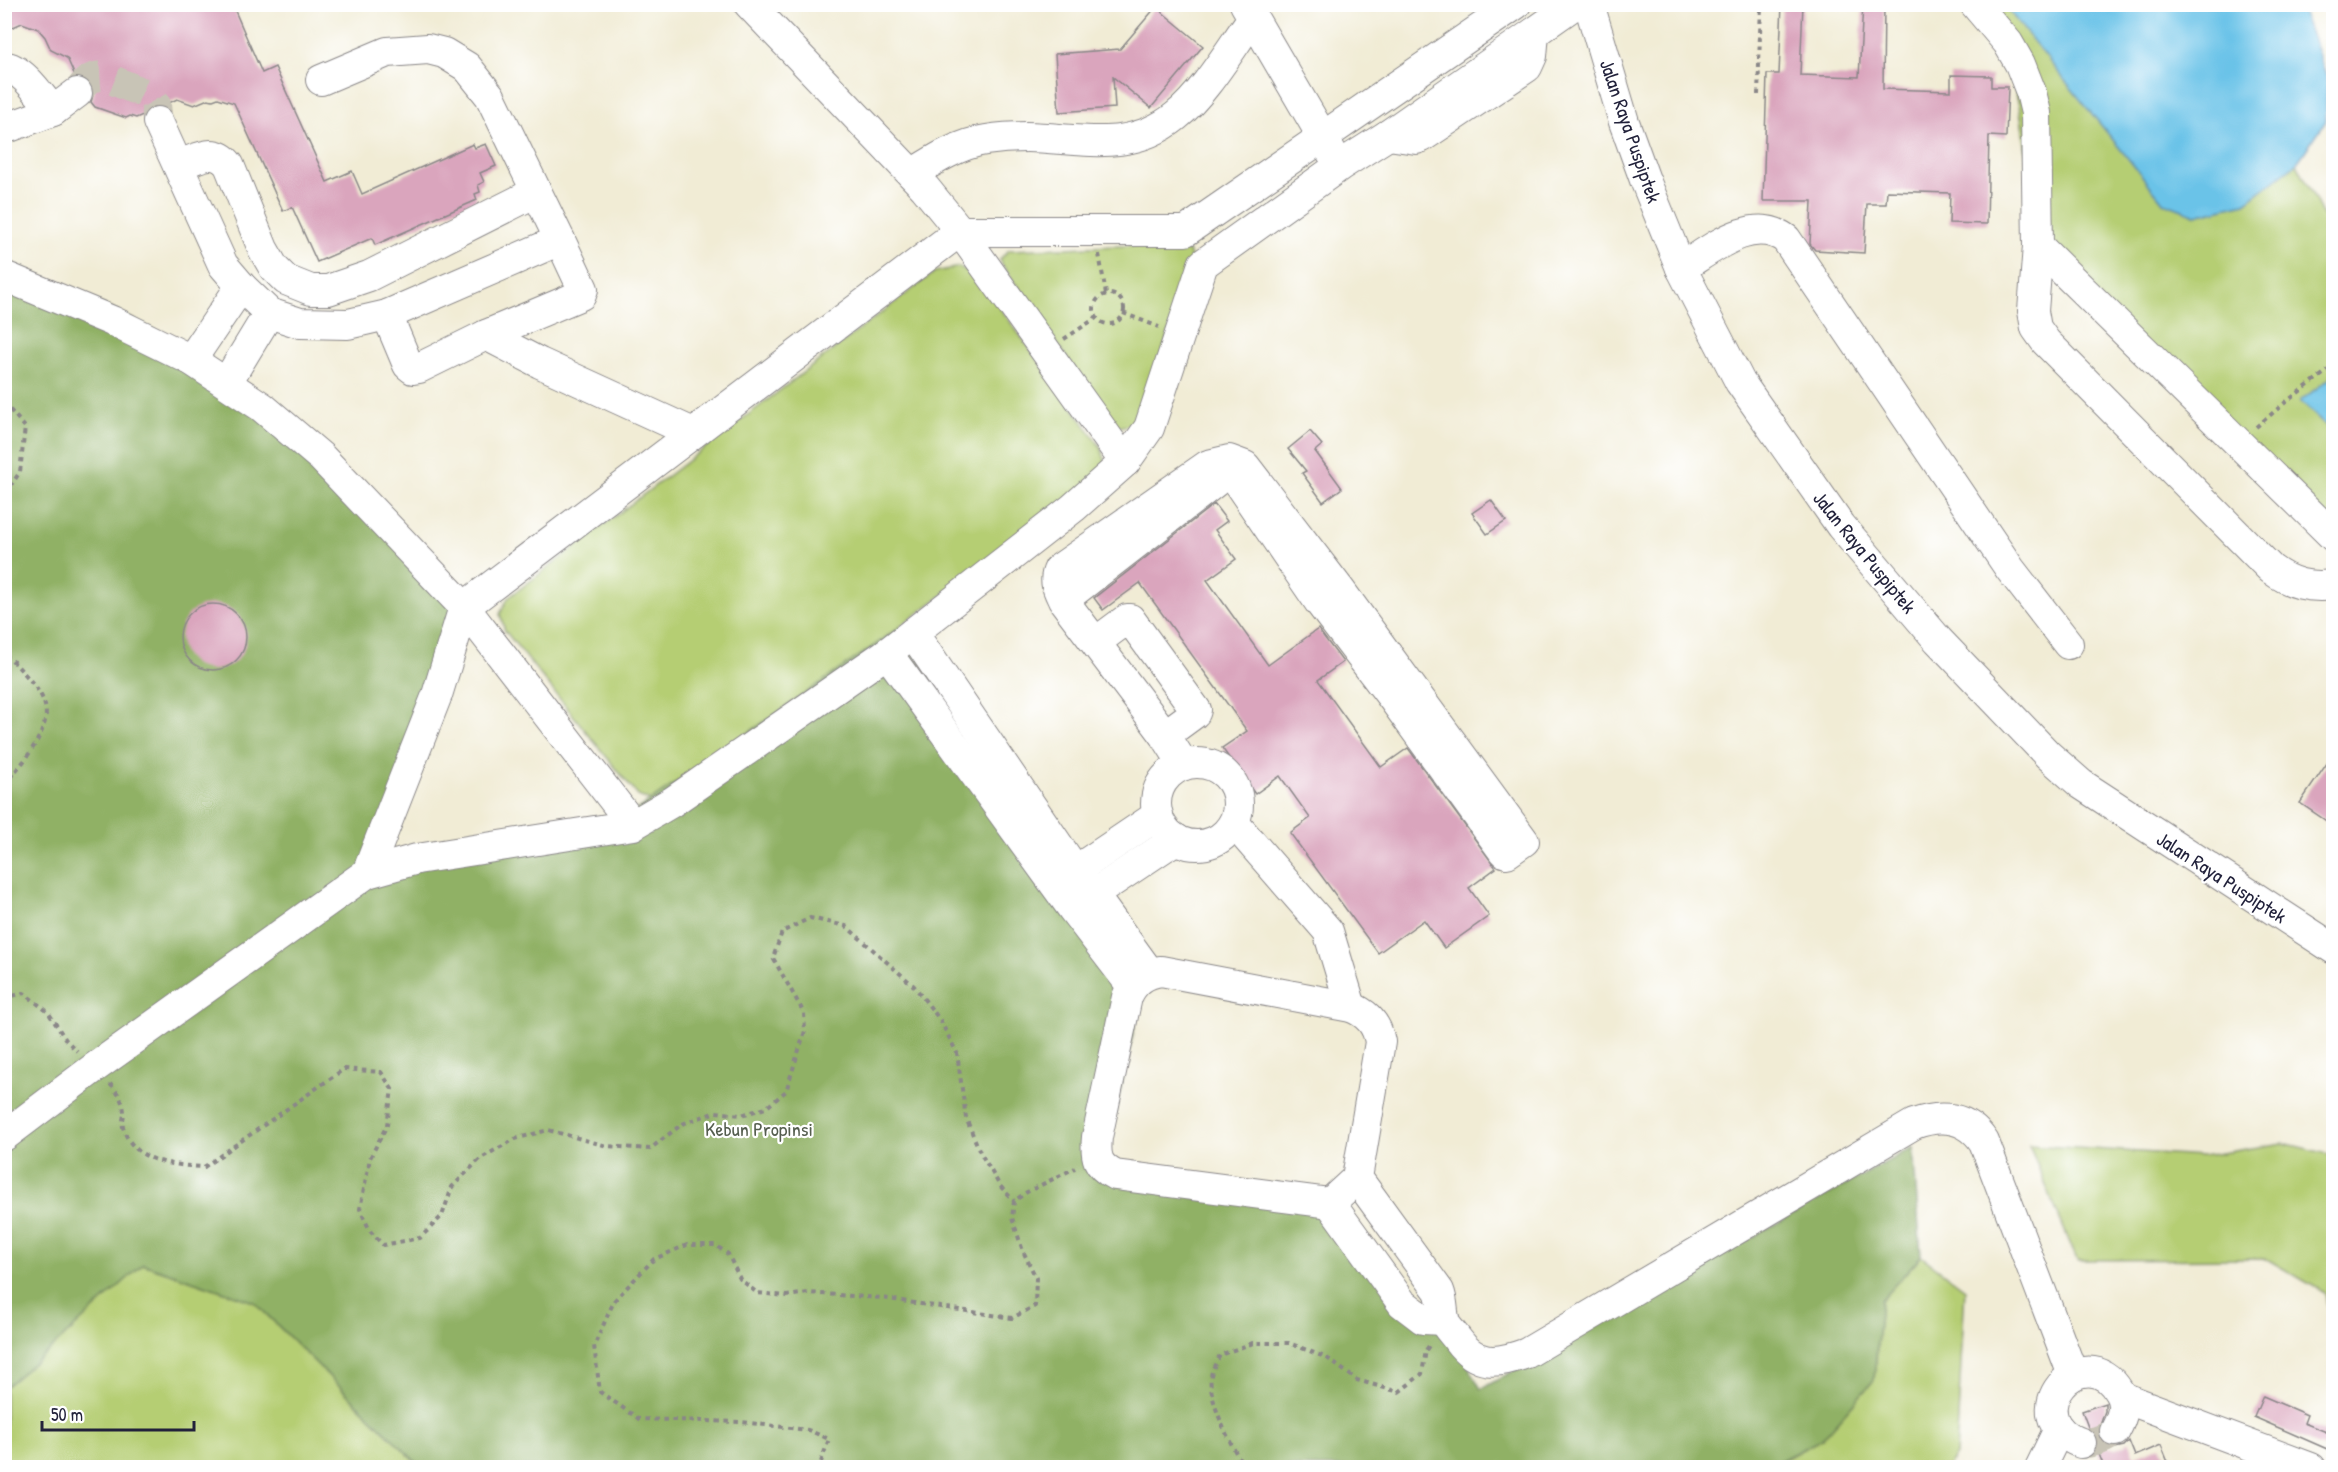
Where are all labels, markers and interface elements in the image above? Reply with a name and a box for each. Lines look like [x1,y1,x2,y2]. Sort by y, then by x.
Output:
street label: Jalan Raya Puspiptek [1594,56,1668,206]
street label: Jalan Raya Puspiptek [1807,485,1923,619]
street label: Jalan Raya Puspiptek [2152,825,2292,929]
park label: Kebun Propinsi [705,1115,813,1142]
scale bar [42,1394,194,1432]
text: 50 m [51,1402,83,1427]

